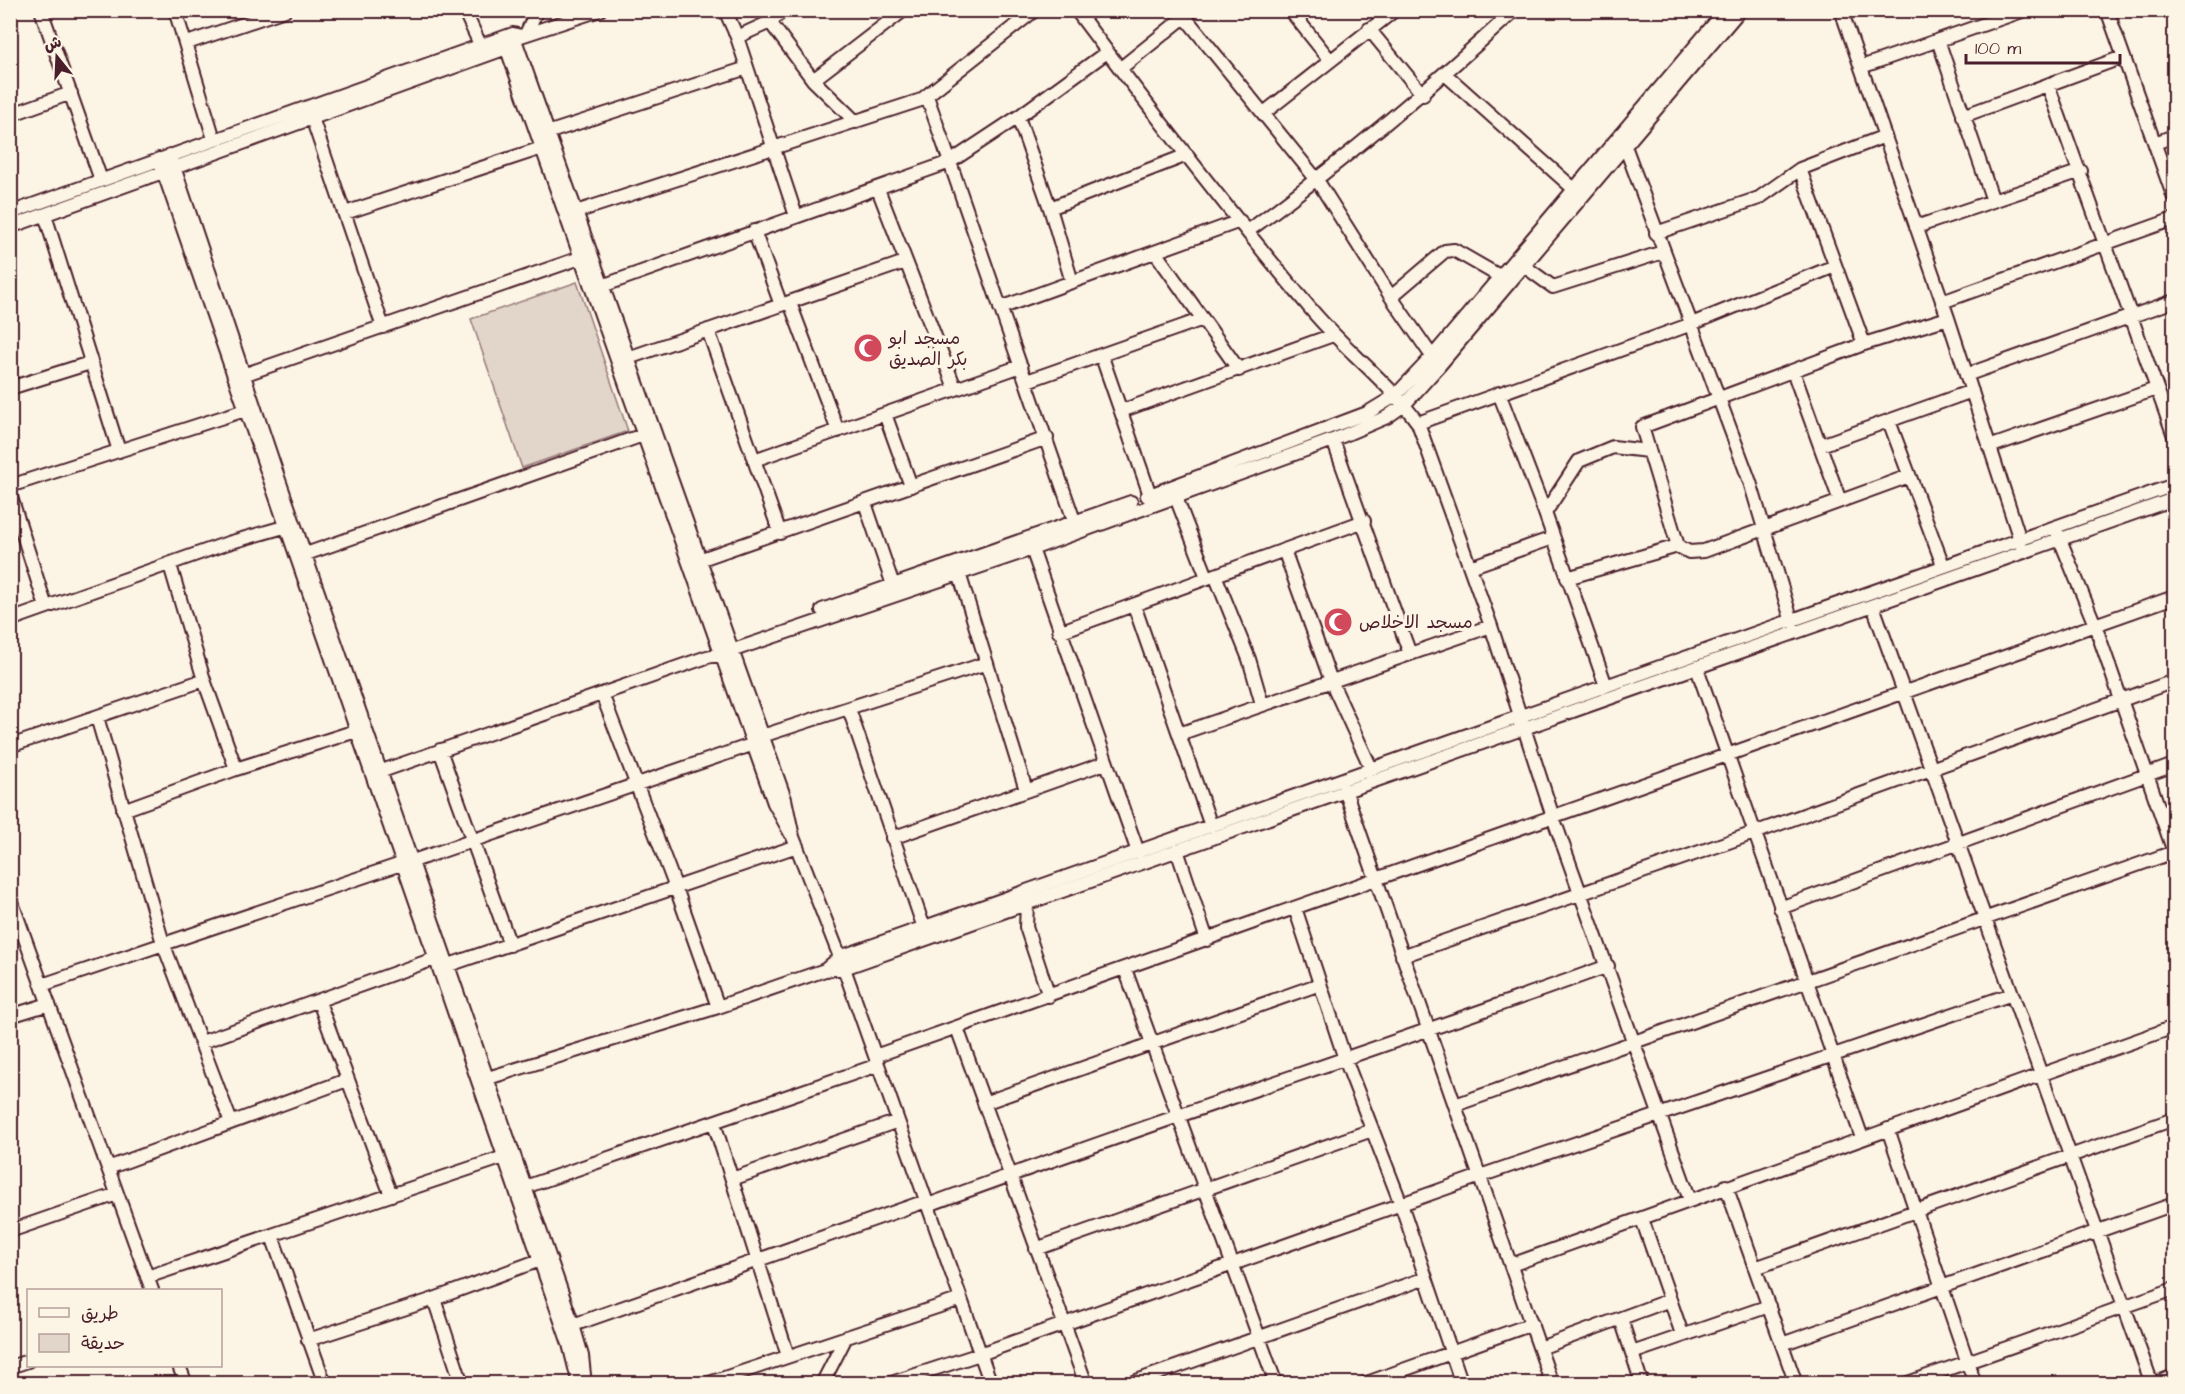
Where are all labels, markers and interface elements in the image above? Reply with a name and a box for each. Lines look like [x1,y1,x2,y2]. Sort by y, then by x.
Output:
north arrow [27,27,87,87]
scale bar [1966,27,2120,65]
text: ش [41,31,64,57]
text: 100 m [1975,36,2021,61]
place label: مسجد ابو بكر الصديق [887,326,968,372]
mosque icon: مسجد ابو بكر الصديق [852,332,884,364]
mosque icon: مسجد الاخلاص [1322,606,1354,638]
place label: مسجد الاخلاص [1359,610,1473,635]
legend [27,1289,222,1367]
text: طريق [81,1301,119,1326]
text: حديقة [81,1331,125,1356]

